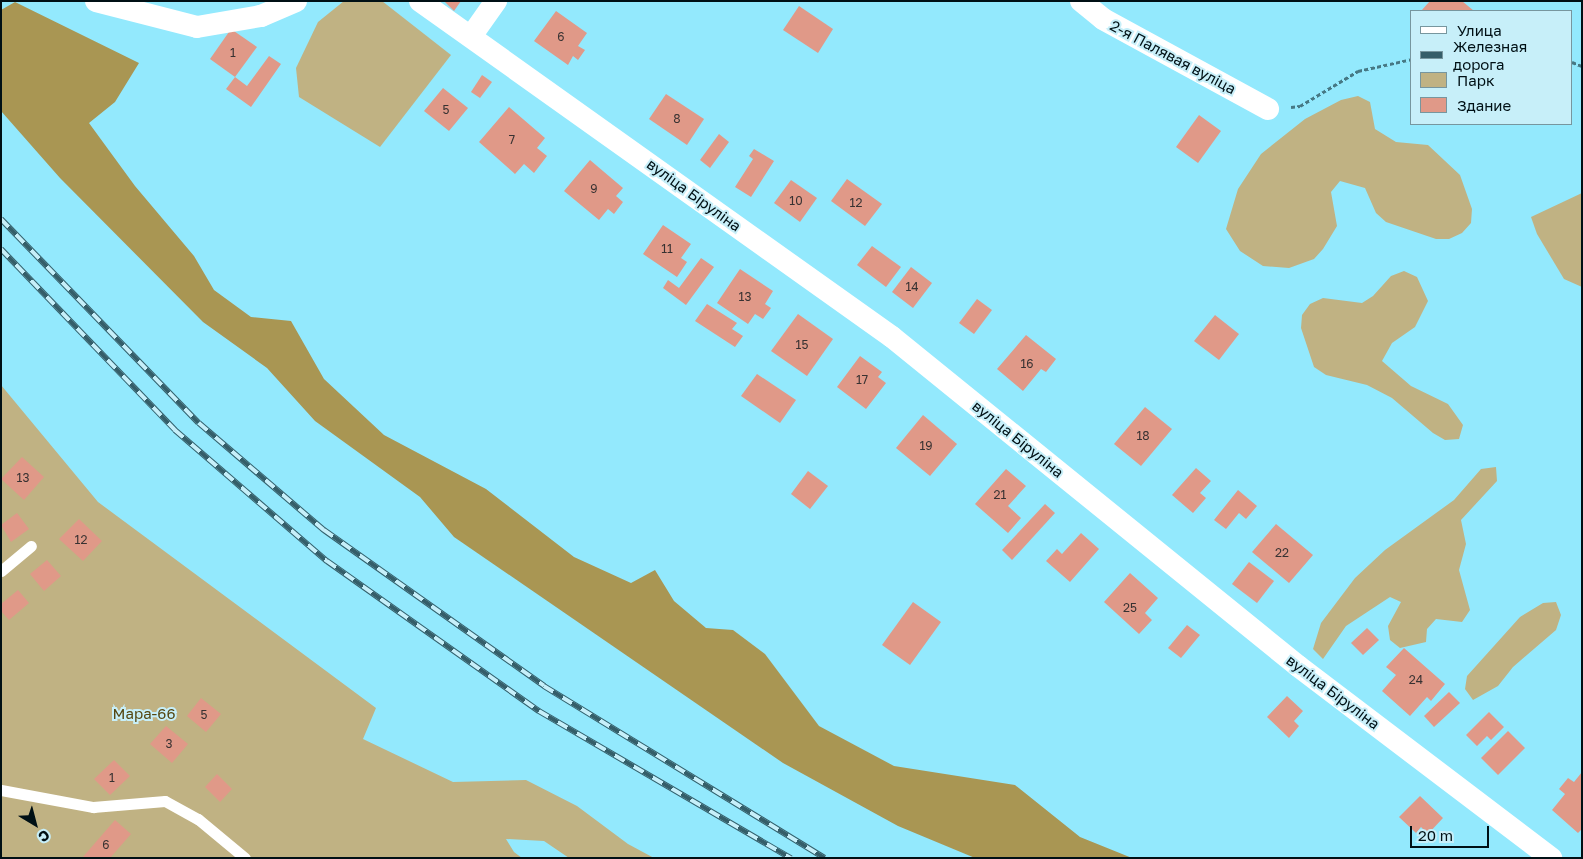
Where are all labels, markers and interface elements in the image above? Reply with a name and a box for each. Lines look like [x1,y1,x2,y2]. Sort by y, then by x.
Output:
legend [1410,10,1573,125]
street label: 2-я Палявая вуліца [1107,16,1239,98]
text: Улица [1457,21,1502,39]
house number: 6 [557,30,565,44]
text: Железная дорога [1453,37,1527,73]
house number: 1 [230,46,236,60]
text: Парк [1457,71,1495,89]
text: Здание [1457,96,1511,114]
house number: 5 [443,103,449,117]
house number: 8 [673,112,681,126]
house number: 7 [509,133,515,147]
street label: вуліца Біруліна [643,155,745,235]
house number: 9 [590,182,598,196]
house number: 10 [789,194,803,208]
house number: 12 [850,196,862,210]
house number: 11 [661,242,673,256]
house number: 14 [905,280,919,294]
house number: 13 [739,290,751,304]
house number: 15 [796,338,808,352]
house number: 16 [1020,357,1034,371]
house number: 17 [856,373,868,387]
street label: вуліца Біруліна [969,397,1067,481]
house number: 18 [1136,429,1150,443]
house number: 19 [919,439,933,453]
house number: 13 [17,471,29,485]
house number: 21 [994,488,1006,502]
house number: 12 [75,533,87,547]
house number: 22 [1275,546,1289,560]
house number: 25 [1123,601,1137,615]
street label: вуліца Біруліна [1283,651,1383,733]
house number: 24 [1409,673,1423,687]
park label: Мара-66 [113,705,175,723]
house number: 5 [201,708,207,722]
house number: 3 [165,737,173,751]
house number: 1 [109,771,115,785]
north arrow [10,799,60,849]
scale bar [1413,816,1492,848]
text: 20 m [1418,826,1453,844]
text: С [35,827,53,846]
house number: 6 [102,838,110,852]

